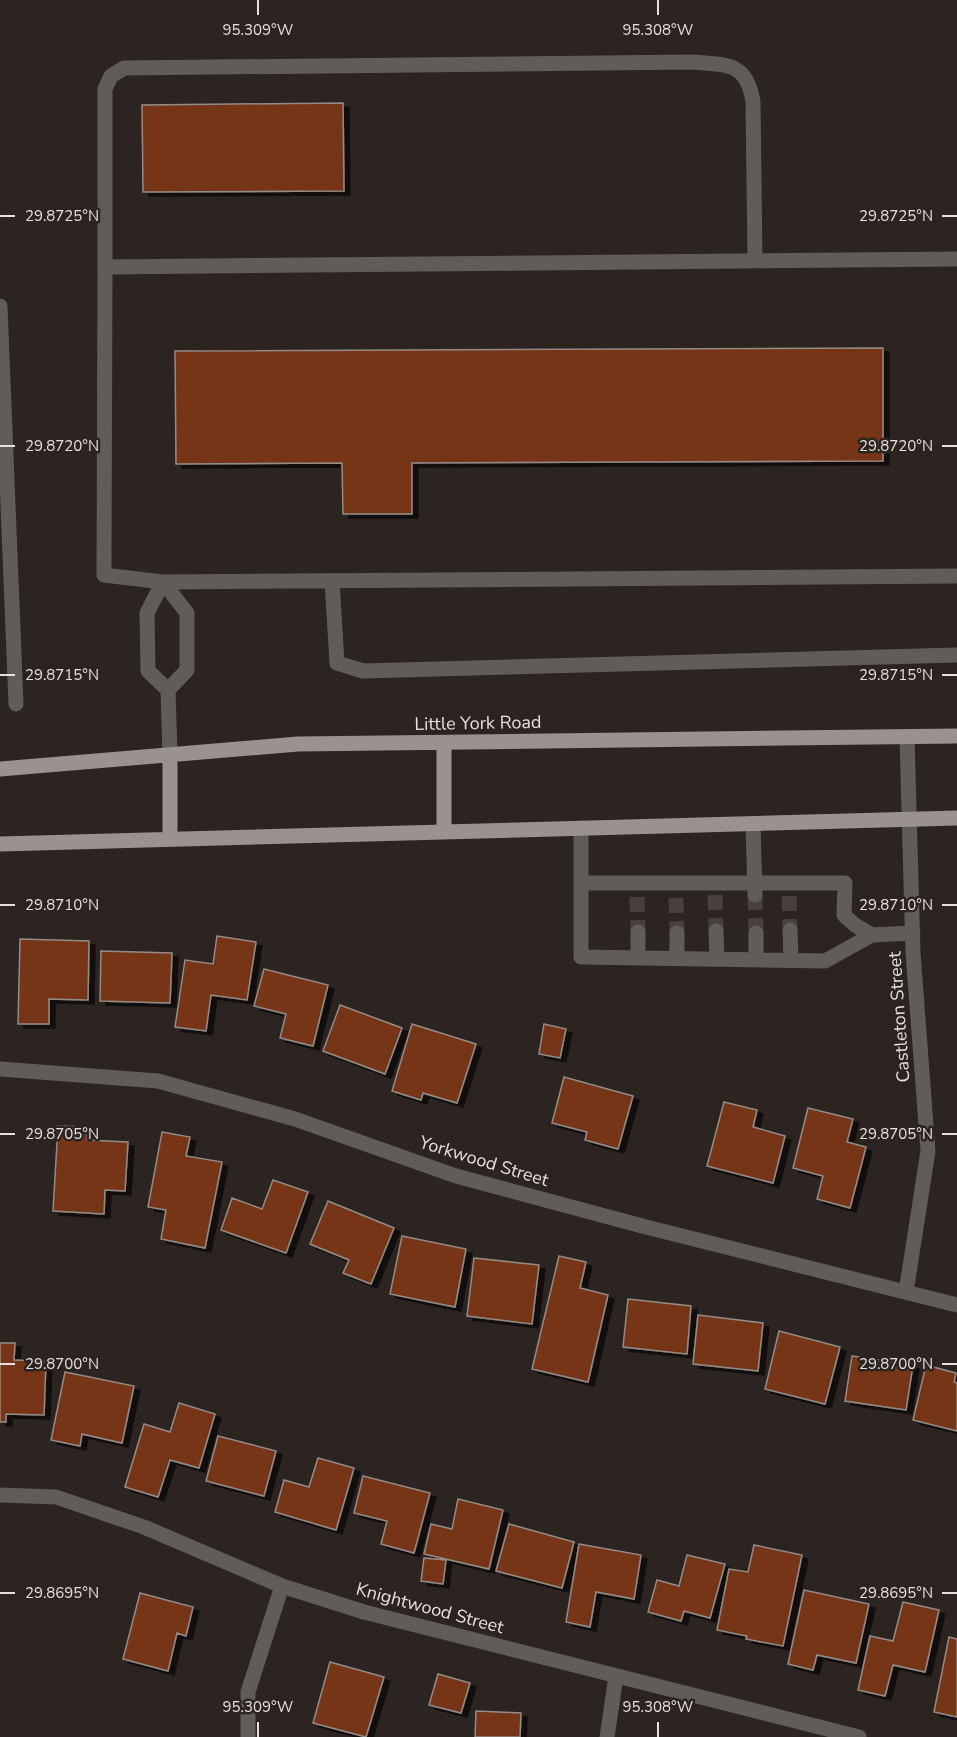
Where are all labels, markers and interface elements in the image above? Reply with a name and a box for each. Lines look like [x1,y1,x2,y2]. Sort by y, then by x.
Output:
text: 95.309°W [223,20,294,40]
text: 95.308°W [623,20,694,40]
text: 29.8725°N [25,206,99,226]
text: 29.8725°N [859,206,933,226]
text: 29.8720°N [25,436,99,456]
text: 29.8720°N [859,436,933,456]
text: 29.8715°N [25,665,99,685]
text: 29.8715°N [859,665,933,685]
street label: Little York Road [414,710,542,736]
text: 29.8710°N [25,895,99,915]
text: 29.8710°N [859,895,933,915]
street label: Castleton Street [882,950,916,1083]
text: 29.8705°N [25,1124,99,1144]
text: 29.8705°N [859,1124,933,1144]
street label: Yorkwood Street [416,1130,552,1192]
text: 29.8700°N [25,1354,99,1374]
text: 29.8700°N [859,1354,933,1374]
street label: Knightwood Street [353,1577,507,1639]
text: 29.8695°N [25,1583,99,1603]
text: 29.8695°N [859,1583,933,1603]
text: 95.309°W [223,1697,294,1717]
text: 95.308°W [623,1697,694,1717]

